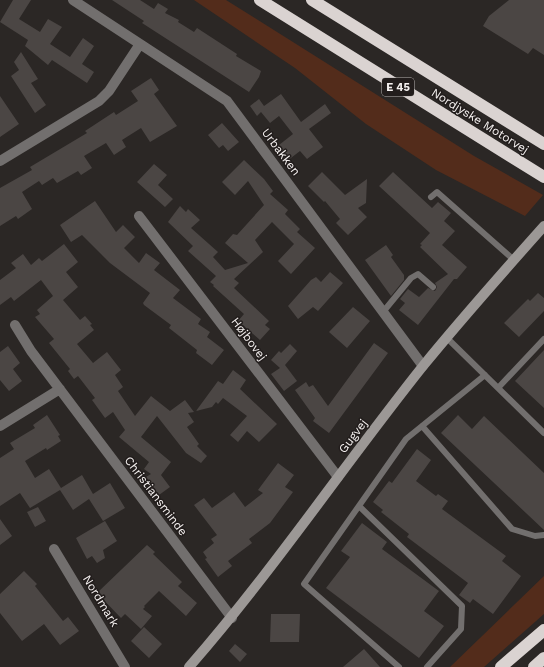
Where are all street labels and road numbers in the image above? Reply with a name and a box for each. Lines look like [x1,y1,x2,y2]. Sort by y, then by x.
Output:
road number: E 45 [382,78,414,96]
street label: Nordjyske Motorvej [429,85,531,157]
street label: Urbakken [259,126,303,178]
street label: Højbovej [228,315,270,363]
street label: Gugvej [336,416,370,456]
street label: Christiansminde [122,454,190,538]
street label: Nordmark [80,573,122,630]

